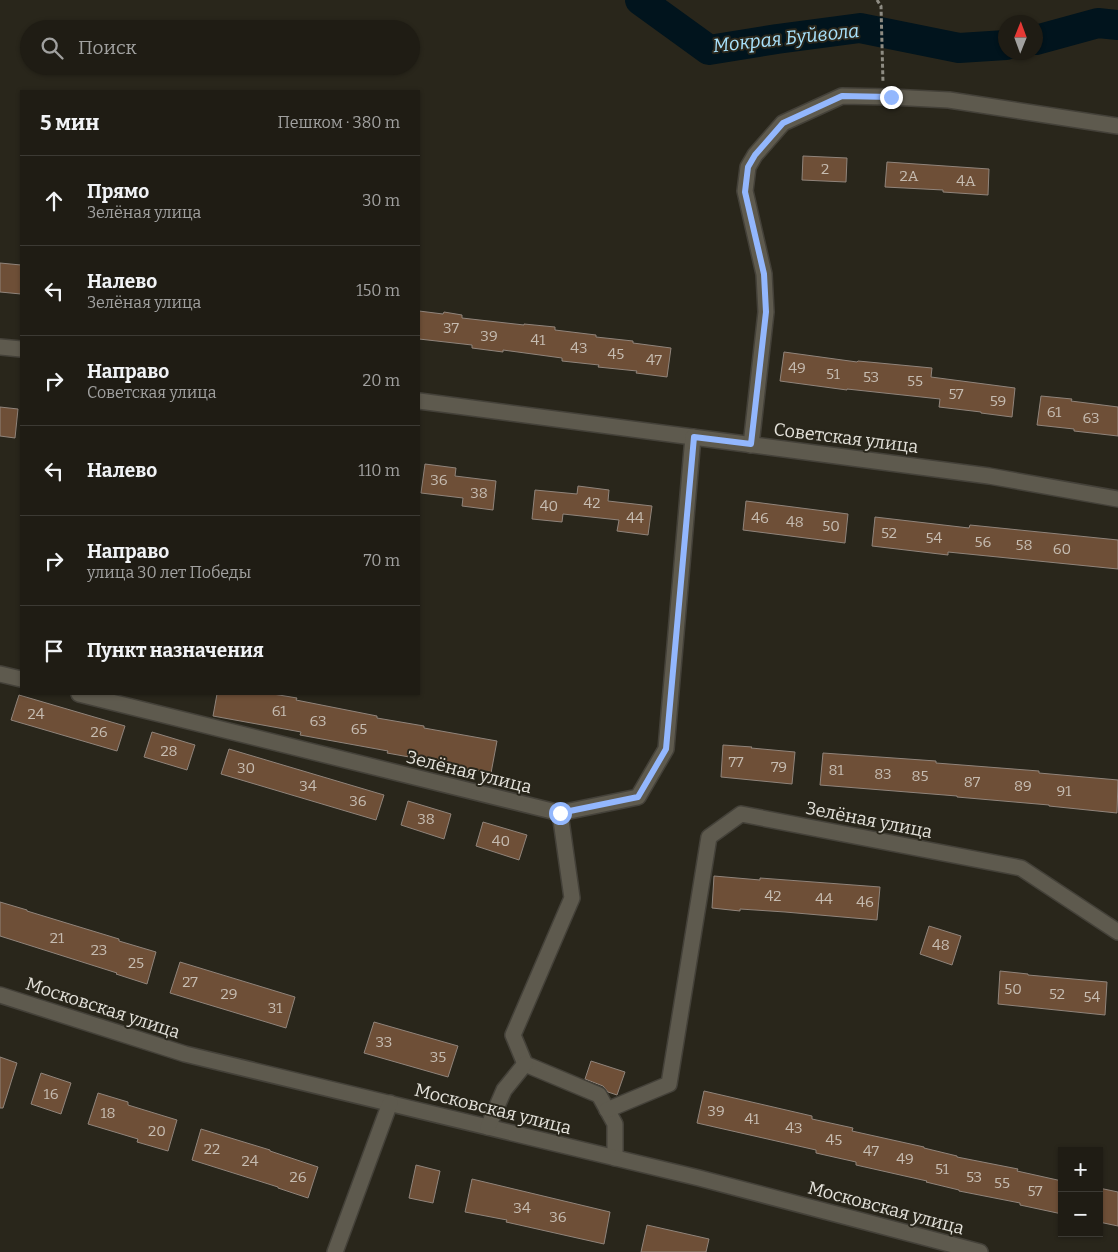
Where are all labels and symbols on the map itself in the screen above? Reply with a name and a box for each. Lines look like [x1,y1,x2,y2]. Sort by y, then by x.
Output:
north arrow [998,15,1043,60]
water label: Мокрая Буйвола [712,19,860,57]
route end [880,86,903,109]
house number: 2 [821,160,829,178]
house number: 2А [900,167,919,185]
house number: 4А [956,172,976,190]
house number: 37 [443,319,460,337]
house number: 39 [480,327,498,345]
house number: 41 [531,331,545,349]
house number: 43 [570,339,588,357]
house number: 45 [608,345,624,363]
house number: 47 [646,351,663,369]
house number: 49 [788,359,806,377]
house number: 51 [826,365,840,383]
house number: 53 [863,368,879,386]
house number: 55 [907,372,923,390]
house number: 57 [948,385,964,403]
house number: 59 [990,392,1006,410]
house number: 61 [1047,403,1061,421]
house number: 63 [1082,409,1100,427]
street label: Советская улица [772,418,920,458]
house number: 36 [430,471,448,489]
house number: 38 [470,484,488,502]
house number: 42 [584,494,600,512]
house number: 40 [540,497,558,515]
house number: 44 [626,509,644,527]
house number: 46 [751,509,769,527]
house number: 48 [786,513,804,531]
house number: 50 [822,517,840,535]
house number: 52 [881,524,897,542]
house number: 54 [926,529,943,547]
house number: 56 [975,533,992,551]
house number: 58 [1015,536,1033,554]
house number: 60 [1053,540,1071,558]
house number: 61 [272,702,286,720]
house number: 24 [28,705,45,723]
house number: 63 [309,712,327,730]
house number: 65 [351,720,367,738]
house number: 26 [91,723,108,741]
house number: 28 [160,742,178,760]
street label: Зелёная улица [404,746,534,798]
house number: 77 [728,753,744,771]
house number: 79 [771,758,787,776]
house number: 30 [237,759,255,777]
house number: 81 [828,761,844,779]
house number: 83 [874,765,892,783]
house number: 85 [911,767,929,785]
house number: 87 [964,773,981,791]
house number: 34 [299,777,317,795]
house number: 89 [1014,777,1032,795]
house number: 91 [1057,782,1071,800]
house number: 36 [349,792,367,810]
street label: Зелёная улица [804,797,934,843]
route start [549,802,572,825]
house number: 38 [417,810,435,828]
house number: 40 [492,832,510,850]
house number: 42 [765,887,781,905]
house number: 44 [815,890,833,908]
house number: 46 [856,893,874,911]
house number: 21 [50,929,64,947]
house number: 48 [932,936,950,954]
house number: 23 [91,941,107,959]
house number: 25 [128,954,144,972]
street label: Московская улица [23,973,183,1043]
house number: 27 [182,973,198,991]
house number: 50 [1004,980,1022,998]
house number: 29 [221,985,237,1003]
house number: 52 [1049,985,1065,1003]
house number: 54 [1084,988,1101,1006]
house number: 31 [268,999,282,1017]
house number: 33 [376,1033,392,1051]
house number: 35 [430,1048,446,1066]
street label: Московская улица [412,1079,574,1139]
house number: 16 [44,1085,59,1103]
house number: 39 [707,1102,725,1120]
house number: 18 [100,1104,116,1122]
house number: 41 [745,1110,759,1128]
house number: 43 [785,1119,803,1137]
house number: 20 [148,1122,166,1140]
house number: 45 [826,1131,842,1149]
house number: 22 [204,1140,220,1158]
house number: 47 [863,1142,880,1160]
house number: 49 [896,1150,914,1168]
house number: 24 [242,1152,259,1170]
house number: 51 [935,1160,949,1178]
house number: 26 [290,1168,307,1186]
house number: 53 [966,1168,982,1186]
house number: 55 [994,1174,1010,1192]
street label: Московская улица [805,1177,967,1240]
house number: 57 [1027,1182,1043,1200]
house number: 34 [513,1199,531,1217]
house number: 36 [549,1208,567,1226]

